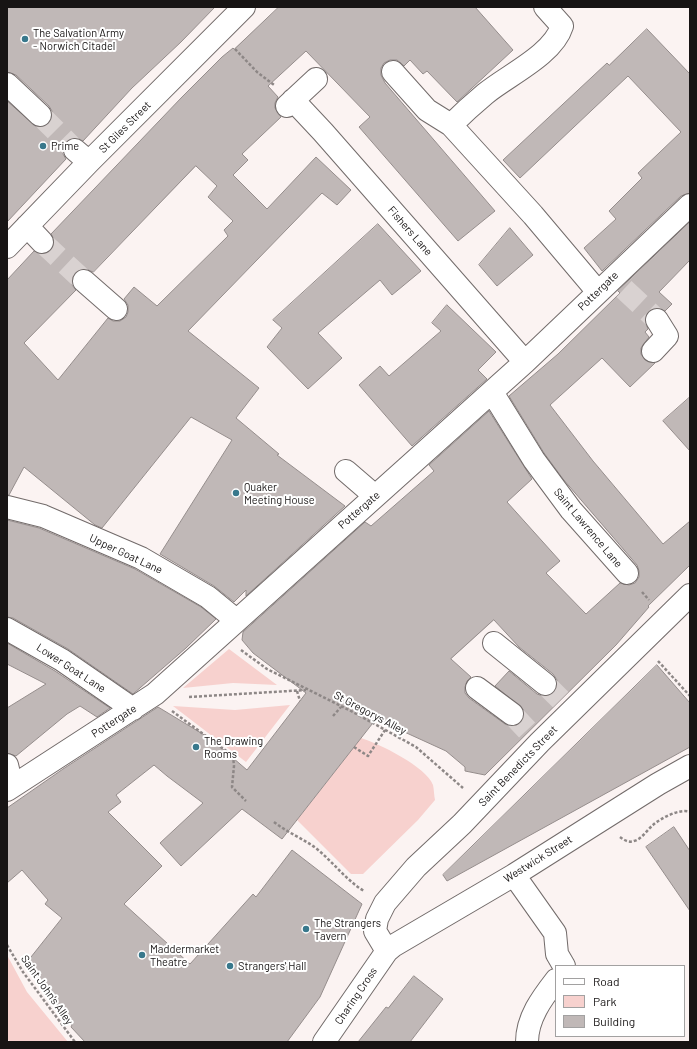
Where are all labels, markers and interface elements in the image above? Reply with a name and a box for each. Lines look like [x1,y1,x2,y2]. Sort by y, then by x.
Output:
place label: The Salvation Army - Norwich Citadel [33,26,124,52]
marker: The Salvation Army - Norwich Citadel [20,34,30,44]
street label: St Giles Street [96,98,154,156]
place label: Prime [51,139,79,153]
marker: Prime [38,141,48,151]
street label: Fishers Lane [385,204,435,258]
street label: Pottergate [575,269,621,313]
place label: Quaker Meeting House [244,480,315,506]
street label: Saint Lawrence Lane [551,486,625,570]
marker: Quaker Meeting House [231,488,241,498]
street label: Pottergate [335,488,383,532]
street label: Upper Goat Lane [87,531,165,577]
street label: Lower Goat Lane [34,641,108,695]
street label: St Gregorys Alley [332,688,408,738]
street label: Pottergate [89,702,139,740]
street label: Saint Benedicts Street [476,723,560,809]
place label: The Drawing Rooms [204,734,263,760]
marker: The Drawing Rooms [191,742,201,752]
street label: Westwick Street [501,833,575,885]
place label: The Strangers Tavern [314,916,381,942]
marker: The Strangers Tavern [301,924,311,934]
place label: Maddermarket Theatre [150,942,219,968]
marker: Maddermarket Theatre [137,950,147,960]
street label: Saint John's Alley [18,953,76,1027]
place label: Strangers' Hall [238,959,306,973]
marker: Strangers' Hall [225,961,235,971]
street label: Charing Cross [332,965,380,1027]
legend [555,965,685,1037]
text: Road [593,974,620,988]
text: Park [593,994,617,1008]
text: Building [593,1014,635,1028]

